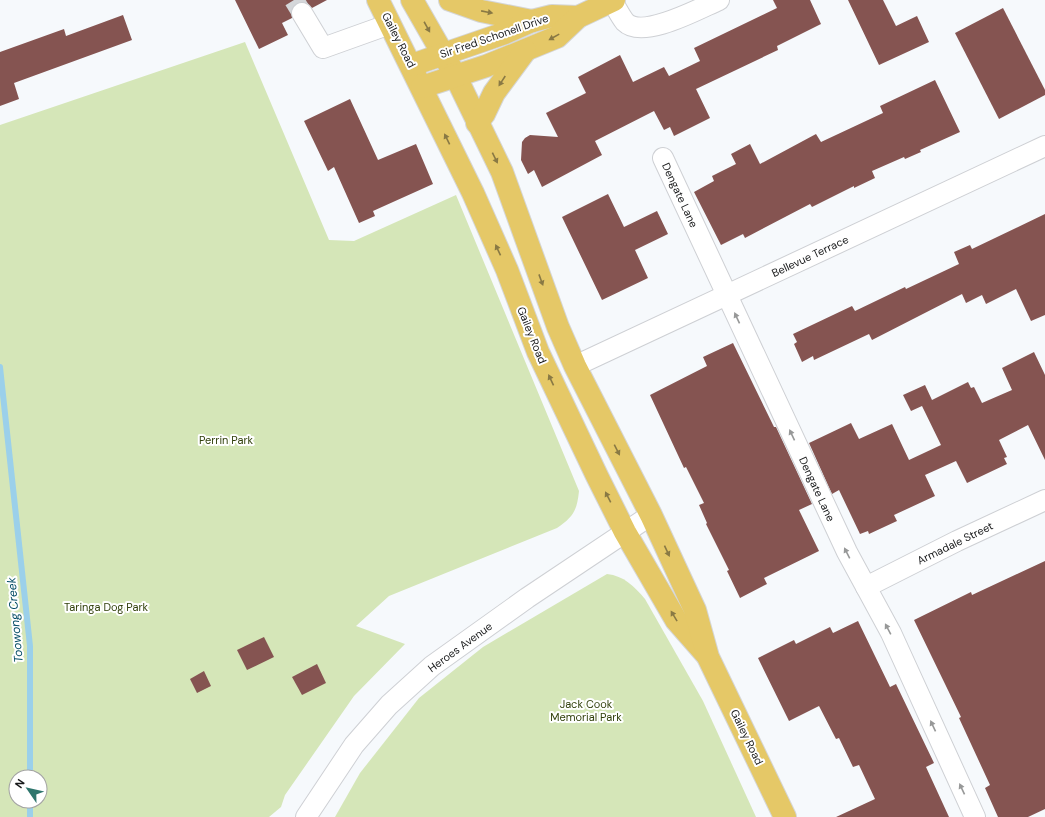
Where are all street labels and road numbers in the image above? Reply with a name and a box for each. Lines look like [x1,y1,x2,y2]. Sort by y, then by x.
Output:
street label: Gailey Road [379,10,419,70]
street label: Sir Fred Schonell Drive [438,11,550,61]
street label: Dengate Lane [659,160,701,230]
street label: Bellevue Terrace [769,232,851,280]
street label: Gailey Road [514,305,550,366]
street label: Dengate Lane [796,454,838,524]
street label: Armadale Street [915,519,995,567]
street label: Heroes Avenue [425,619,495,675]
street label: Gailey Road [728,707,767,767]

